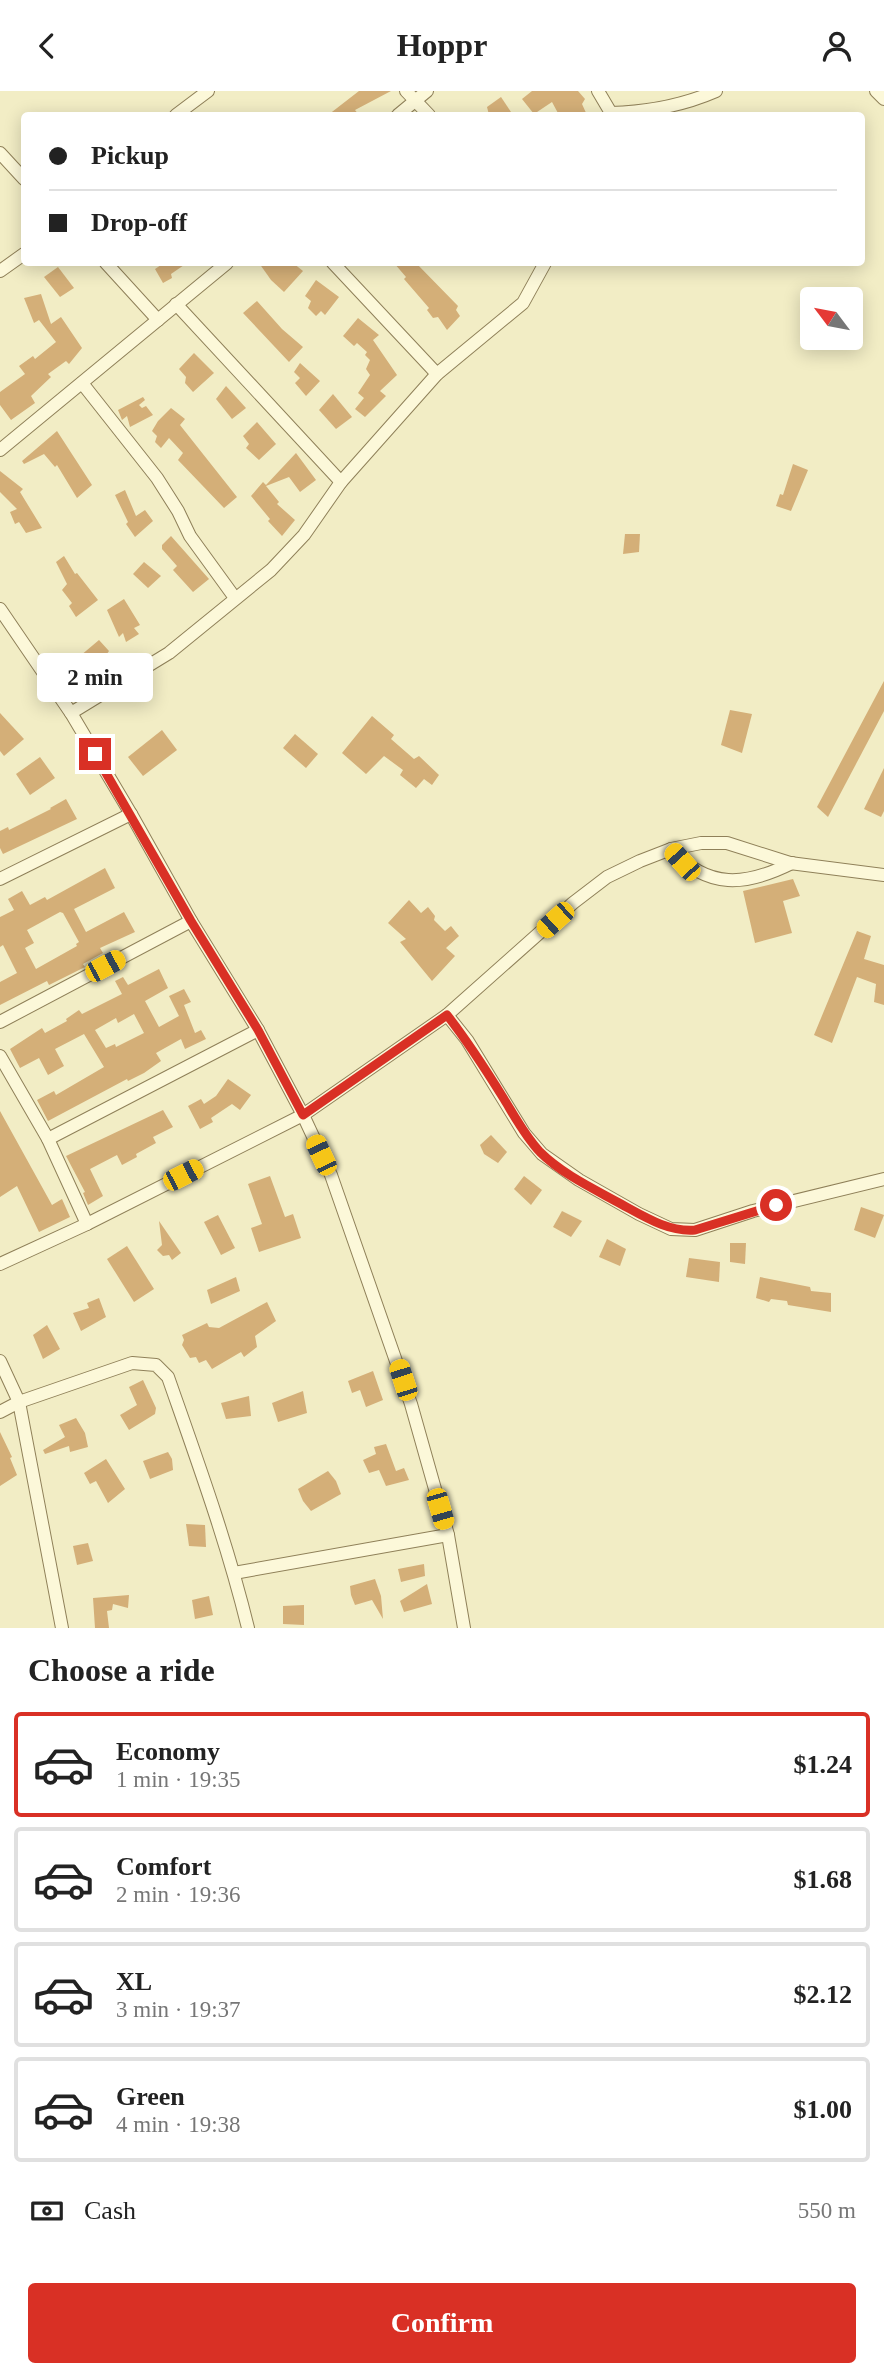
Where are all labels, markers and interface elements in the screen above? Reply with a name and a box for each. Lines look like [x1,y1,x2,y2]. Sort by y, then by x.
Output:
icon: back [28,27,66,65]
text: Hoppr [397,27,487,63]
icon: person [818,27,856,65]
text: Pickup [91,141,169,170]
text: Drop-off [91,208,187,237]
north arrow [800,287,863,350]
map controls [800,287,863,350]
callout: 2 min [37,653,153,701]
text: 2 min [67,665,123,690]
route end [79,738,111,770]
car [661,839,704,885]
car [533,898,578,942]
car [82,947,129,985]
car [303,1132,340,1178]
car [160,1156,207,1194]
route start [760,1189,792,1221]
car [387,1357,420,1403]
car [425,1486,456,1532]
text: Choose a ride [28,1652,215,1688]
icon: car [32,1733,95,1796]
text: Economy [116,1737,220,1766]
text: $1.24 [794,1750,852,1779]
text: 1 min · 19:35 [116,1767,241,1792]
icon: car [32,1848,95,1911]
text: Comfort [116,1852,211,1881]
text: $1.68 [794,1865,852,1894]
text: 2 min · 19:36 [116,1882,241,1907]
icon: car [32,1963,95,2026]
text: XL [116,1967,152,1996]
text: $2.12 [794,1980,852,2009]
text: 3 min · 19:37 [116,1997,241,2022]
icon: car [32,2078,95,2141]
text: Green [116,2082,185,2111]
text: $1.00 [794,2095,852,2124]
text: 4 min · 19:38 [116,2112,241,2137]
icon: cash [28,2192,66,2230]
text: Cash [84,2196,136,2225]
text: 550 m [798,2198,856,2223]
button: Confirm [28,2283,856,2363]

